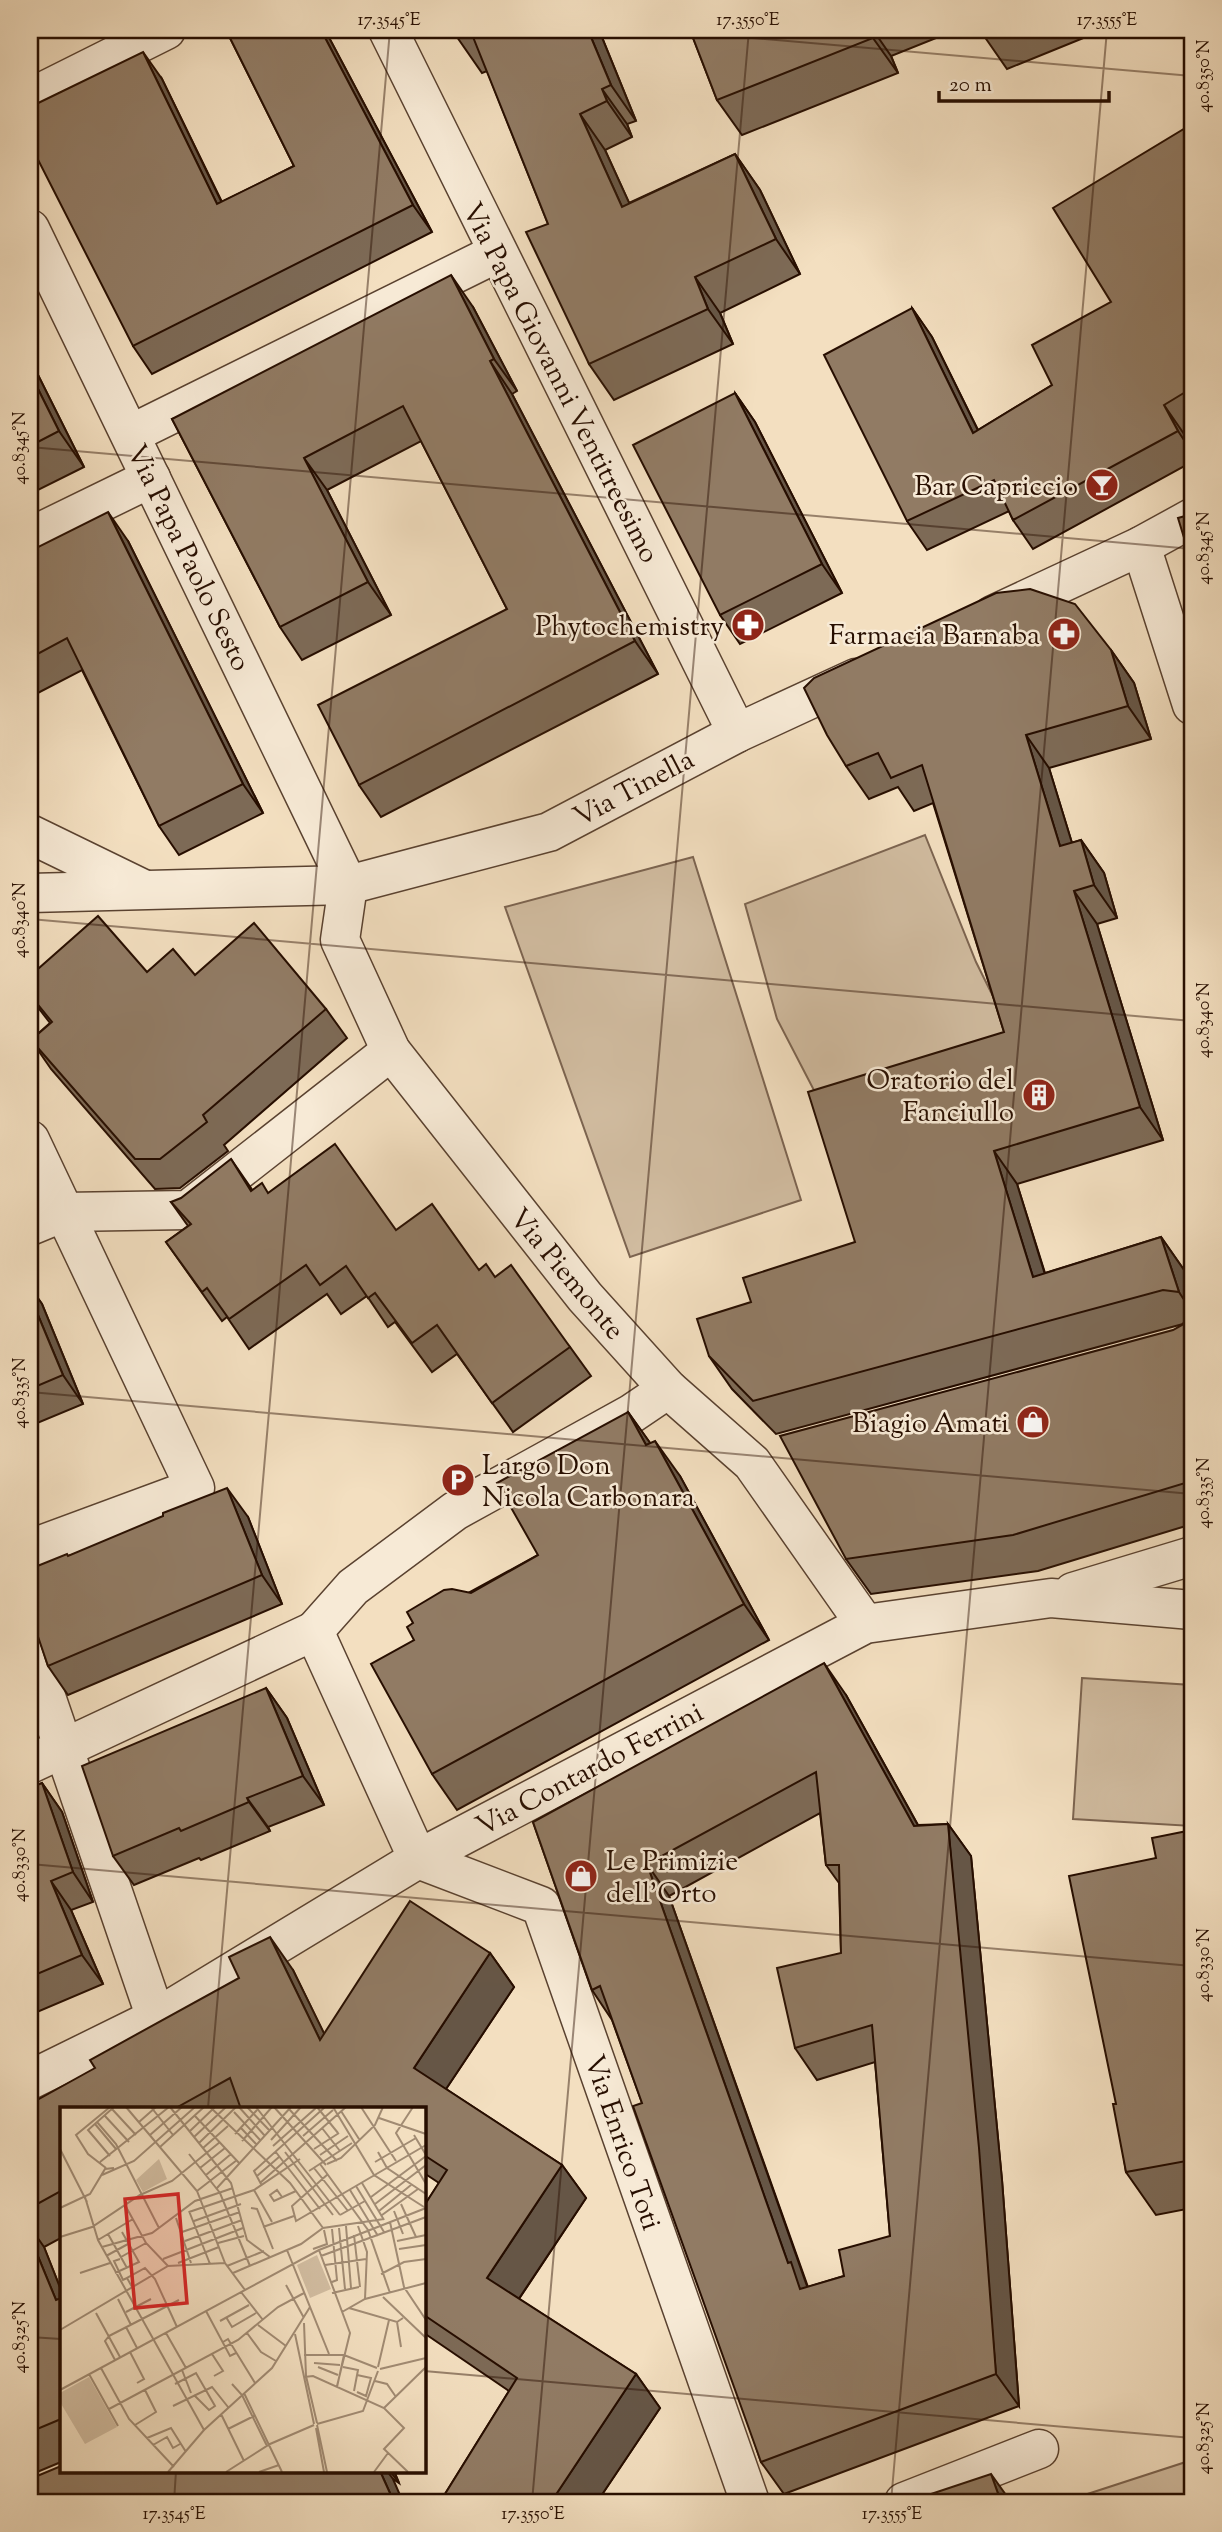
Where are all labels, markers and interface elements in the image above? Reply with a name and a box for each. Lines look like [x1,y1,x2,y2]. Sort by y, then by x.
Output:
text: 17.3545°E [357,8,421,34]
text: 17.3550°E [716,8,780,34]
text: 17.3555°E [1077,8,1137,34]
text: 40.8350°N [1192,39,1218,113]
scale bar [939,60,1108,104]
text: 20 m [949,71,992,101]
street label: Via Papa Giovanni Ventitreesimo [451,196,668,571]
text: 40.8345°N [8,411,34,485]
street label: Via Papa Paolo Sesto [115,438,260,678]
bar icon: Bar Capriccio [1083,466,1121,504]
place label: Bar Capriccio [914,468,1078,508]
text: 40.8345°N [1192,511,1218,585]
pharmacy icon: Phytochemistry [729,606,767,644]
place label: Phytochemistry [535,608,724,648]
pharmacy icon: Farmacia Barnaba [1045,615,1083,653]
place label: Farmacia Barnaba [829,617,1040,657]
street label: Via Tinella [567,741,702,838]
text: 40.8340°N [8,882,34,958]
text: 40.8340°N [1192,982,1218,1058]
place label: Oratorio del Fanciullo [866,1062,1014,1134]
building icon: Oratorio del Fanciullo [1020,1076,1058,1114]
street label: Via Piemonte [499,1200,633,1349]
text: 40.8335°N [8,1357,34,1429]
shop icon: Biagio Amati [1014,1403,1052,1441]
place label: Biagio Amati [852,1405,1009,1445]
place label: Largo Don Nicola Carbonara [482,1447,695,1519]
text: 40.8335°N [1192,1457,1218,1529]
parking icon: Largo Don Nicola Carbonara [439,1461,477,1499]
street label: Via Contardo Ferrini [470,1694,711,1847]
text: 40.8330°N [8,1828,34,1902]
place label: Le Primizie dell'Orto [606,1843,738,1915]
shop icon: Le Primizie dell'Orto [562,1857,600,1895]
text: 40.8330°N [1192,1928,1218,2002]
street label: Via Enrico Toti [572,2050,670,2236]
inset map [60,2107,425,2472]
text: 40.8325°N [8,2301,34,2373]
text: 40.8325°N [1192,2402,1218,2474]
text: 17.3545°E [142,2502,206,2528]
text: 17.3550°E [501,2502,565,2528]
text: 17.3555°E [862,2502,922,2528]

